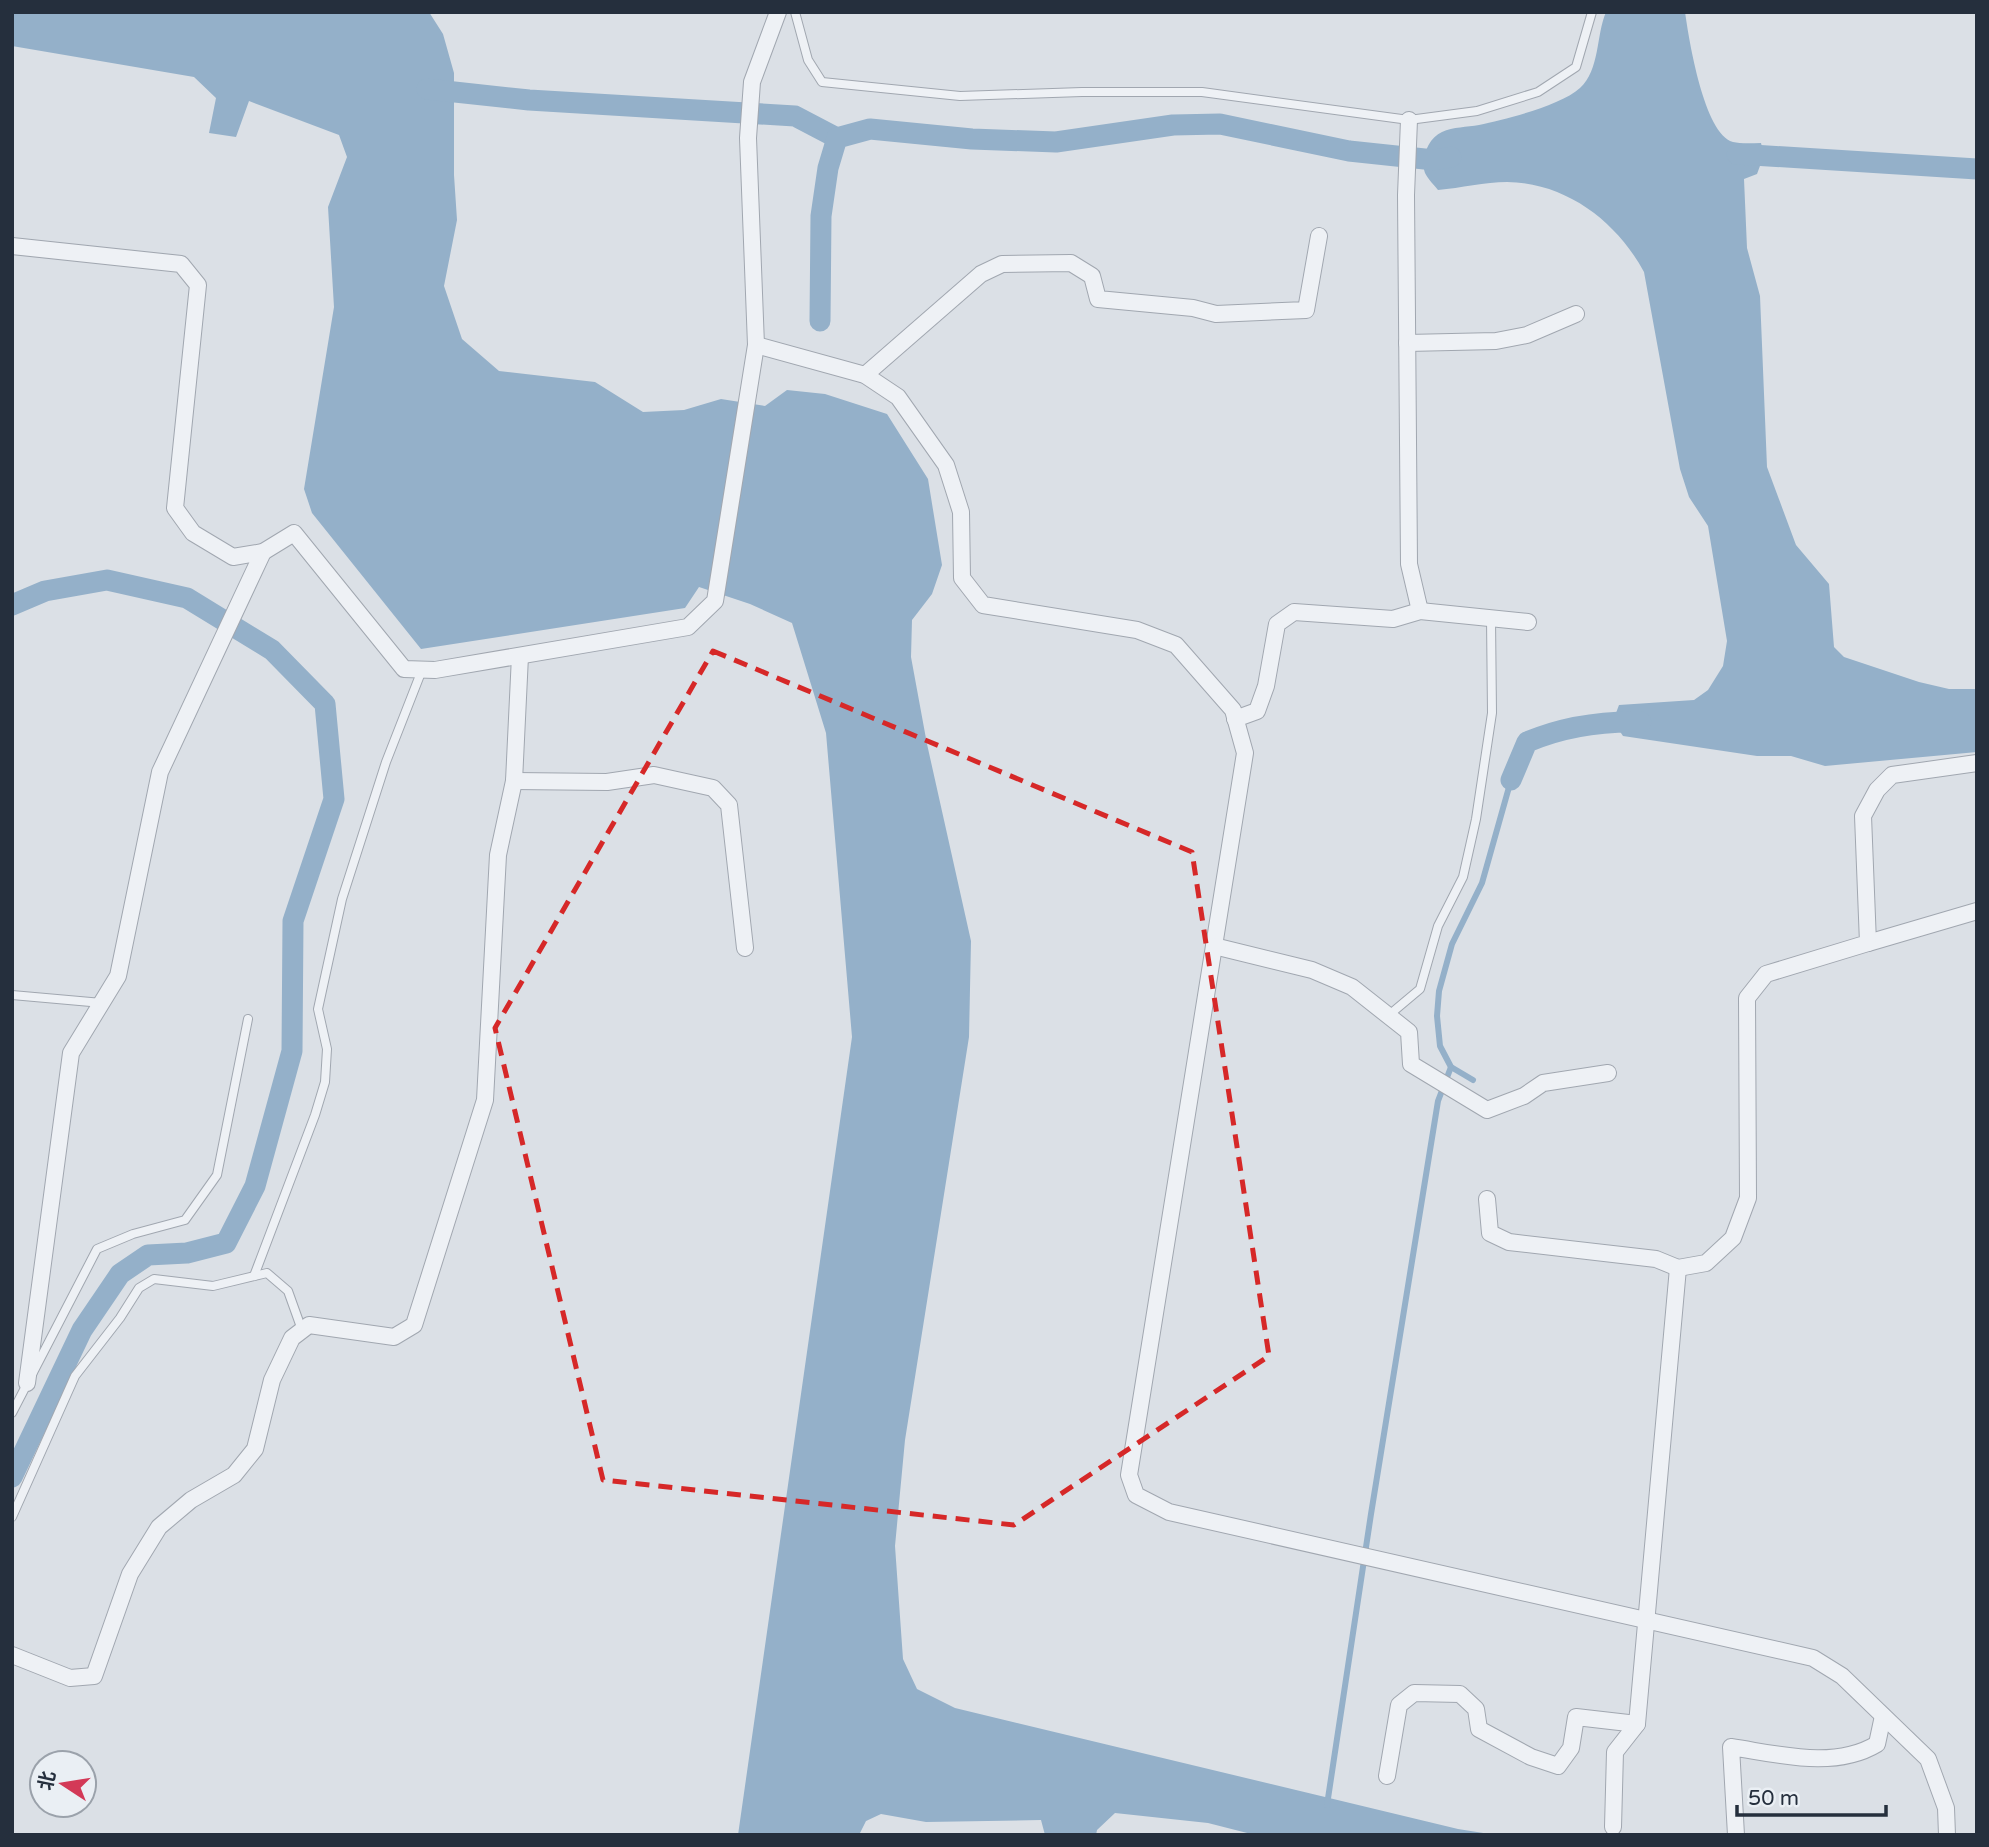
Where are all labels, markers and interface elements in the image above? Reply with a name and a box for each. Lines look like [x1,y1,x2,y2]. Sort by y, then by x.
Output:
north arrow [28,1749,98,1819]
text: 北 [35,1769,60,1792]
scale bar [1737,1773,1886,1817]
text: 50 m [1748,1786,1799,1811]

